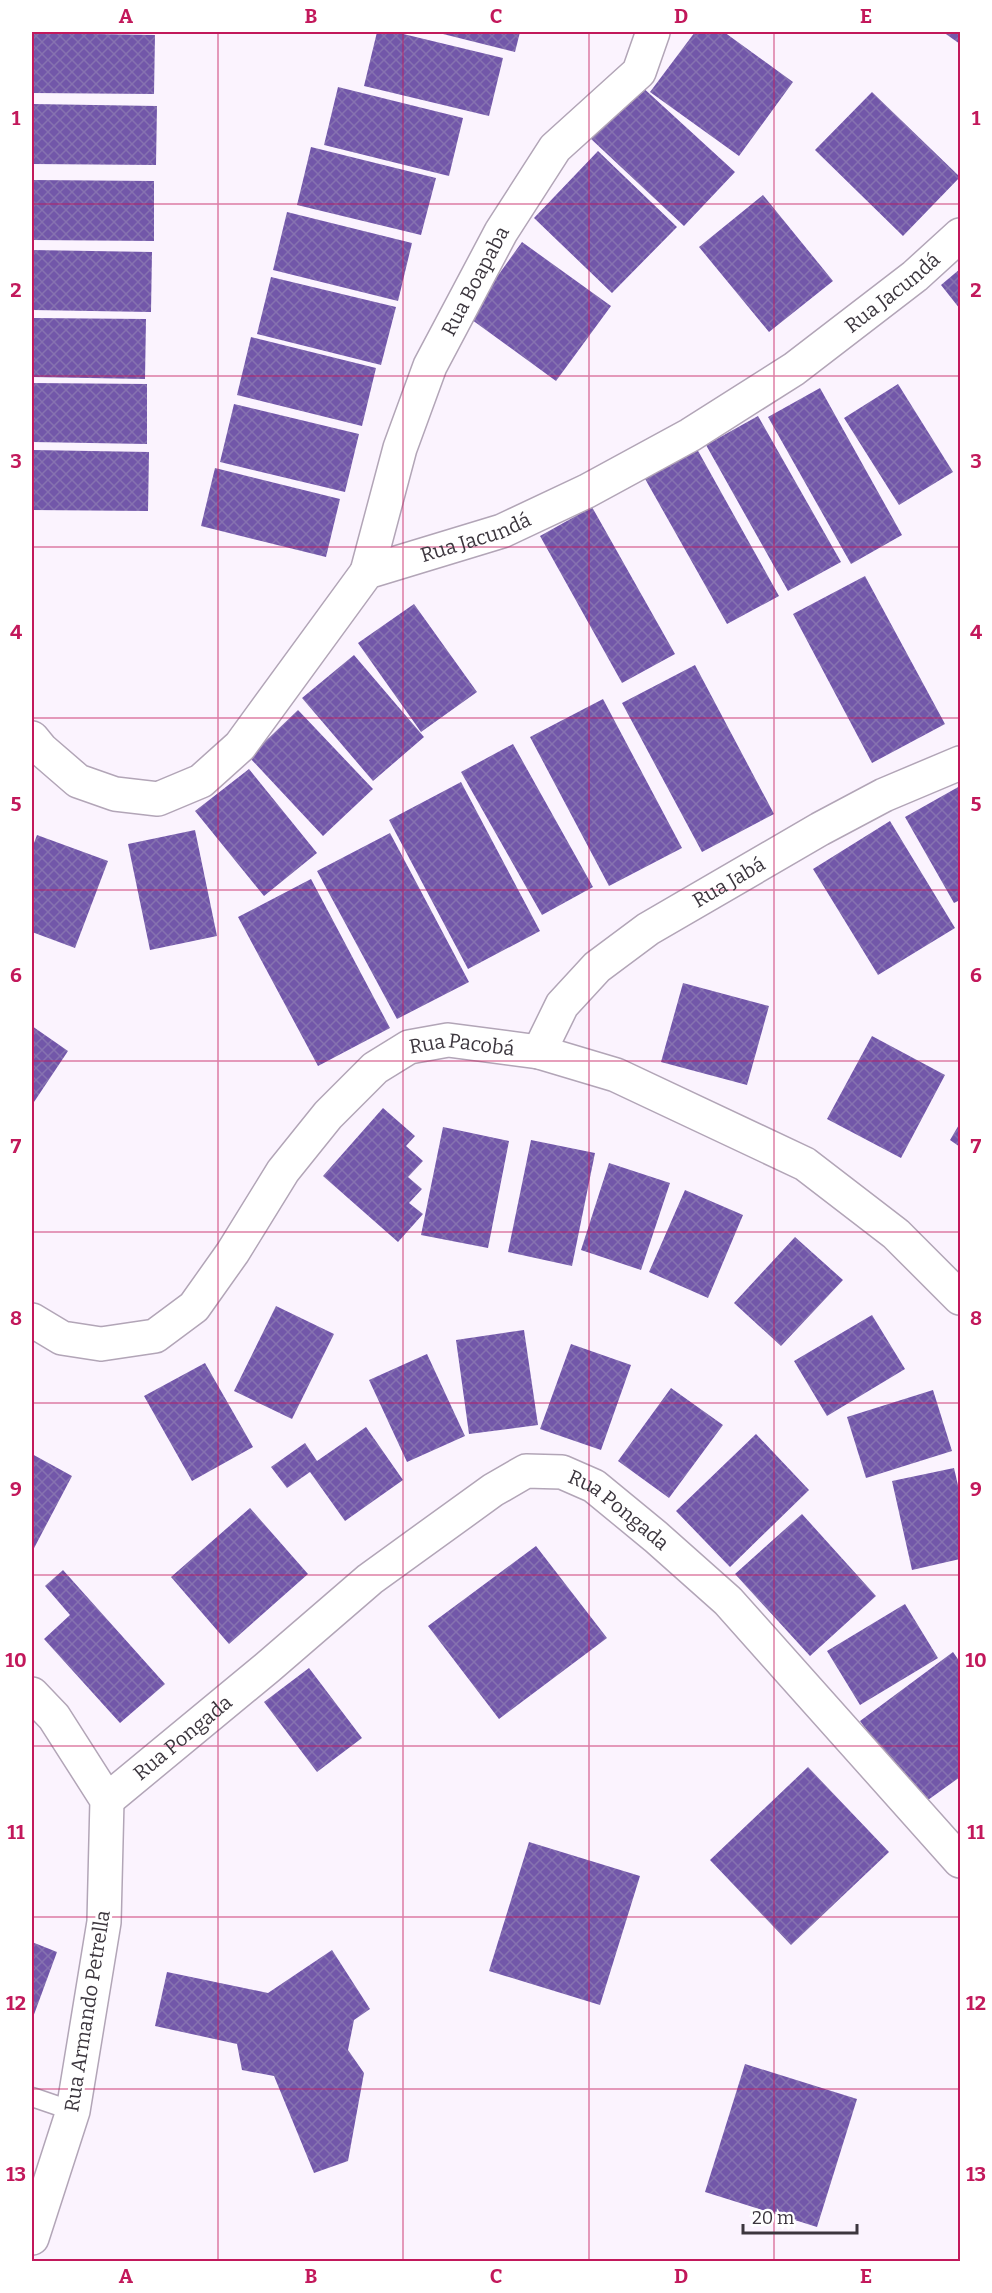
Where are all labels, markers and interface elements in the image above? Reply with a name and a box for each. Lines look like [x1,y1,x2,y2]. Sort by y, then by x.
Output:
text: A [119,4,134,28]
text: B [305,4,318,28]
text: C [490,4,502,28]
text: D [674,4,688,28]
text: E [860,4,872,28]
text: 1 [12,106,21,130]
text: 1 [972,106,981,130]
street label: Rua Boapaba [436,222,514,340]
street label: Rua Jacundá [840,247,945,338]
text: 2 [10,278,22,302]
text: 2 [970,278,982,302]
text: 3 [10,449,22,473]
text: 3 [970,449,982,473]
street label: Rua Jacundá [418,507,535,567]
text: 4 [10,620,22,644]
text: 4 [970,620,982,644]
text: 5 [11,792,22,816]
text: 5 [971,792,982,816]
street label: Rua Jabá [688,852,769,913]
text: 6 [10,963,22,987]
text: 6 [970,963,982,987]
street label: Rua Pacobá [407,1028,516,1061]
text: 7 [11,1134,22,1158]
text: 7 [971,1134,982,1158]
text: 8 [10,1306,22,1330]
text: 8 [970,1306,982,1330]
street label: Rua Pongada [565,1464,674,1555]
text: 9 [10,1477,22,1501]
text: 9 [970,1477,982,1501]
text: 10 [5,1648,27,1672]
text: 10 [965,1648,987,1672]
street label: Rua Pongada [128,1690,237,1785]
text: 11 [7,1820,25,1844]
text: 11 [967,1820,985,1844]
street label: Rua Armando Petrella [59,1908,115,2114]
text: 12 [6,1991,26,2015]
text: 12 [966,1991,986,2015]
text: 13 [6,2162,26,2186]
text: 13 [966,2162,986,2186]
scale bar [743,2197,857,2235]
text: 20 m [752,2207,794,2229]
text: A [119,2264,134,2288]
text: B [305,2264,318,2288]
text: C [490,2264,502,2288]
text: D [674,2264,688,2288]
text: E [860,2264,872,2288]

